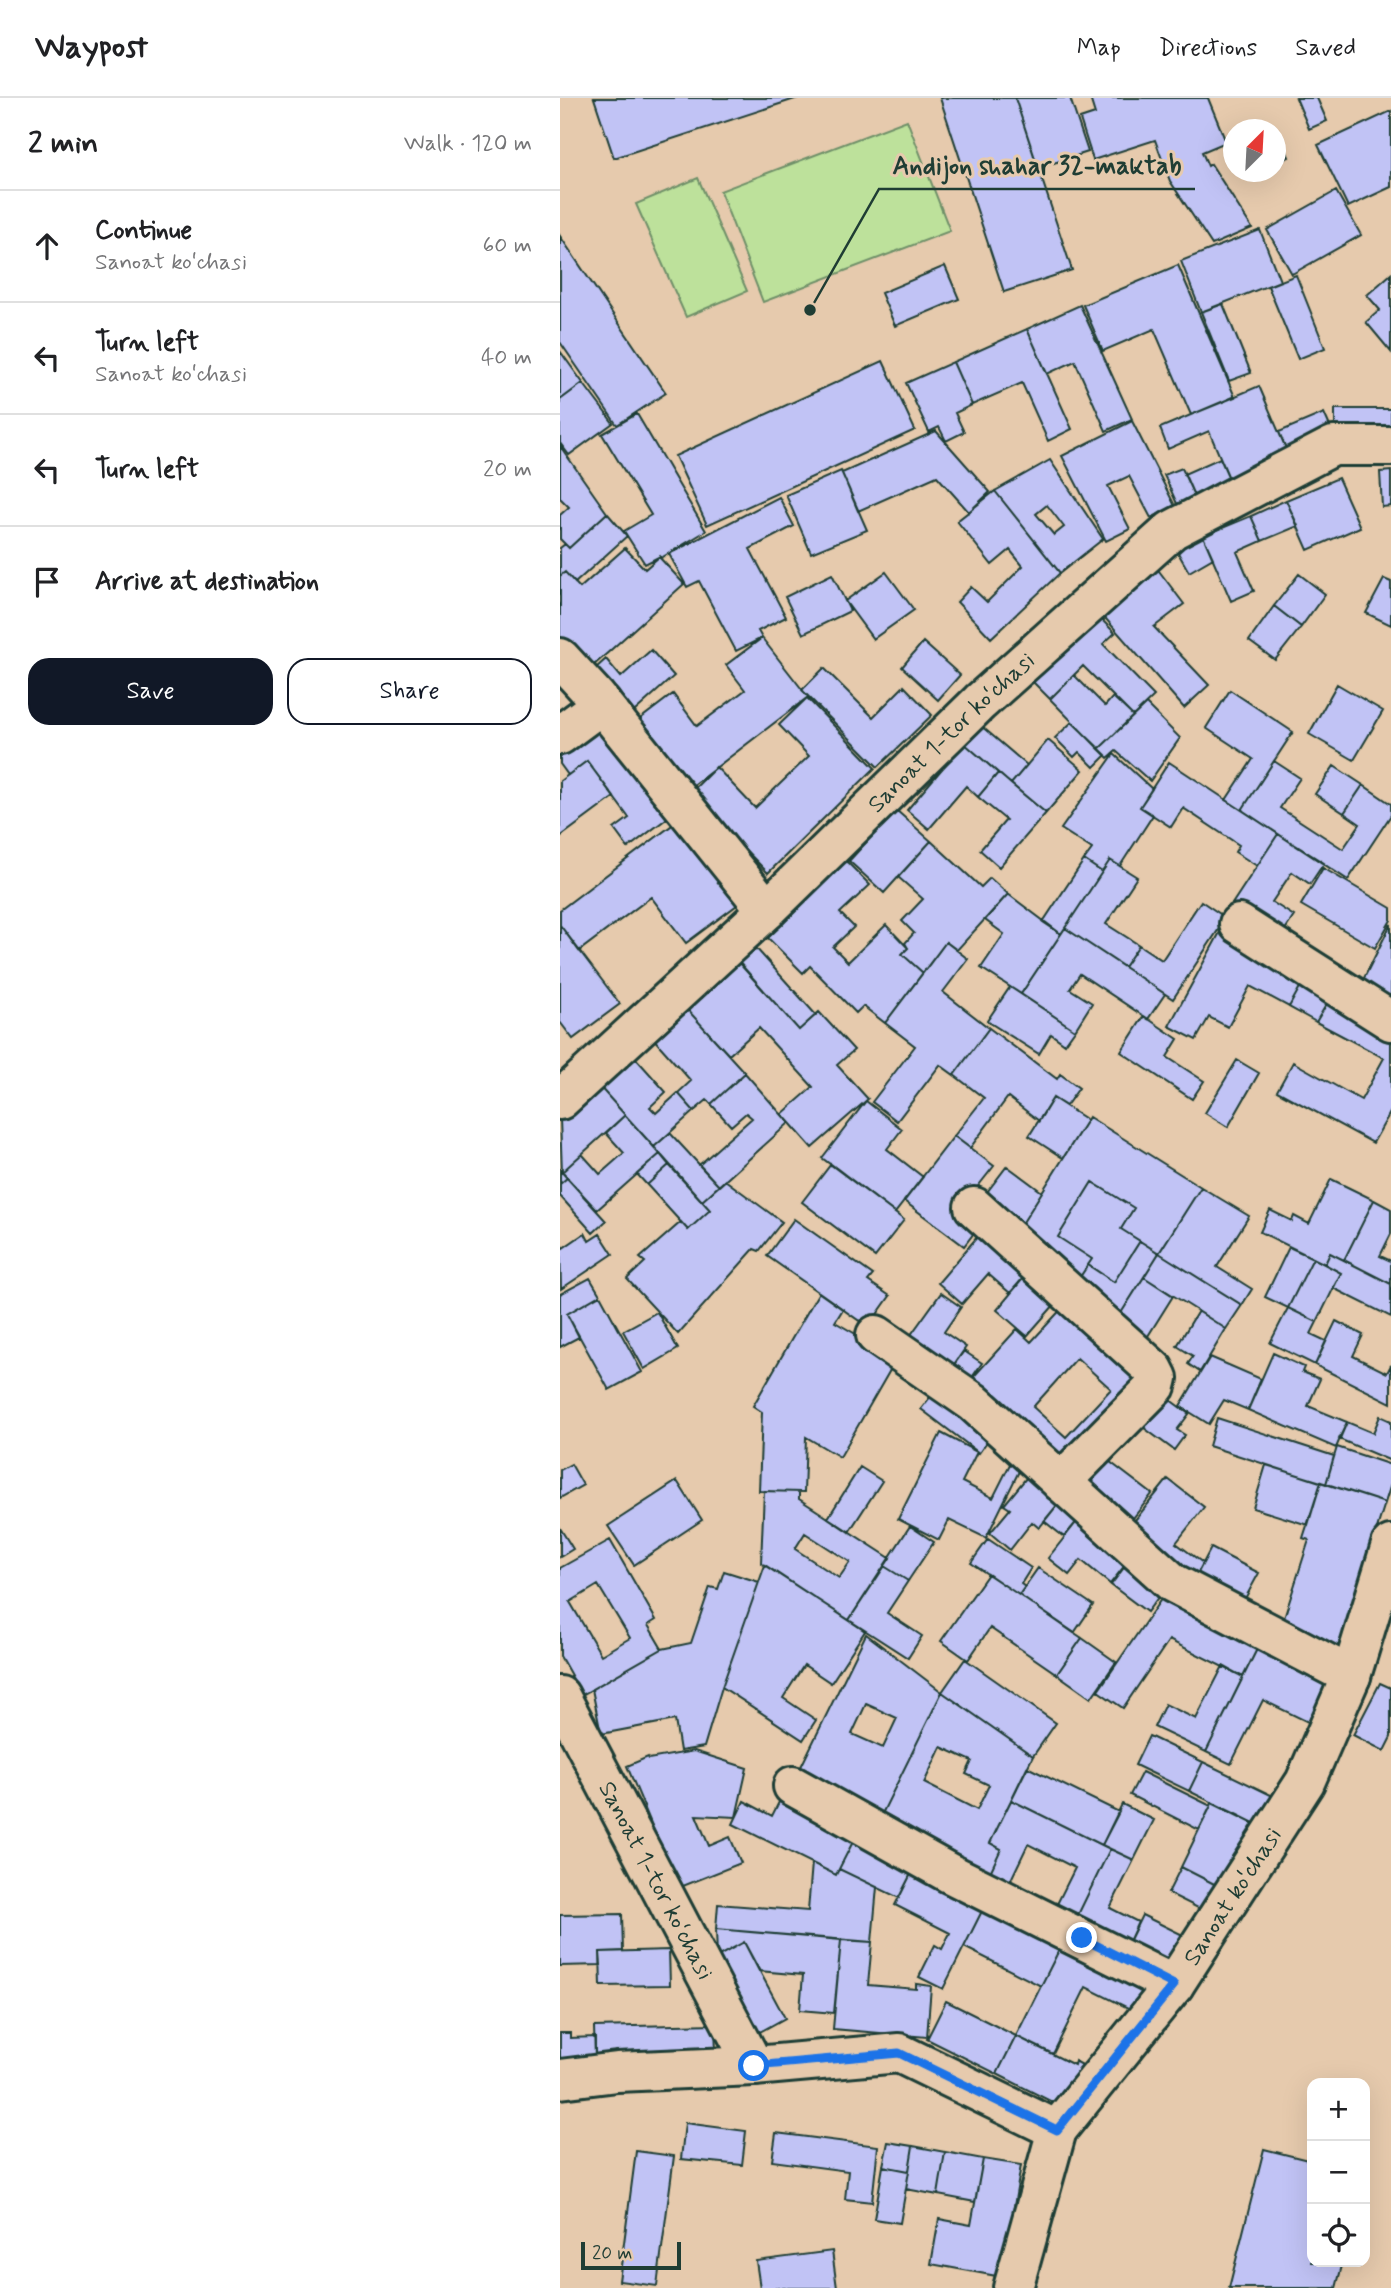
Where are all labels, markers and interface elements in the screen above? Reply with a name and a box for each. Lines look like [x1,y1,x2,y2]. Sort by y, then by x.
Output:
text: Waypost [35,26,148,70]
text: Map [1077,33,1121,64]
text: Directions [1159,33,1257,64]
text: Saved [1295,33,1356,64]
north arrow [1223,119,1286,182]
text: 2 min [28,124,98,163]
text: Walk · 120 m [404,129,532,159]
callout: Andijon shahar 32-maktab [879,142,1195,189]
text: Andijon shahar 32-maktab [893,150,1182,185]
text: Continue [95,214,192,248]
icon: ahead [28,227,66,265]
text: 60 m [483,231,532,261]
text: Sanoat koʻchasi [95,248,247,278]
text: Turn left [95,326,199,360]
icon: left [28,339,66,377]
text: 40 m [481,343,532,373]
text: Sanoat koʻchasi [95,360,247,390]
icon: left [28,451,66,489]
text: Turn left [95,453,199,487]
text: 20 m [483,455,532,485]
icon: arrive [28,563,66,601]
text: Arrive at destination [95,565,319,599]
street label: Sanoat 1-tor ko‘chasi [862,646,1042,820]
button: Save [28,658,273,725]
button: Share [287,658,532,725]
street label: Sanoat 1-tor ko‘chasi [590,1776,720,1986]
street label: Sanoat koʻchasi [1177,1822,1290,1972]
route end [1066,1922,1097,1953]
route start [738,2050,769,2081]
map controls [1307,2078,1370,2267]
button: + [1307,2078,1370,2141]
button: − [1307,2141,1370,2204]
button: locate [1307,2204,1370,2267]
scale bar [581,2239,681,2271]
text: 20 m [592,2241,632,2266]

